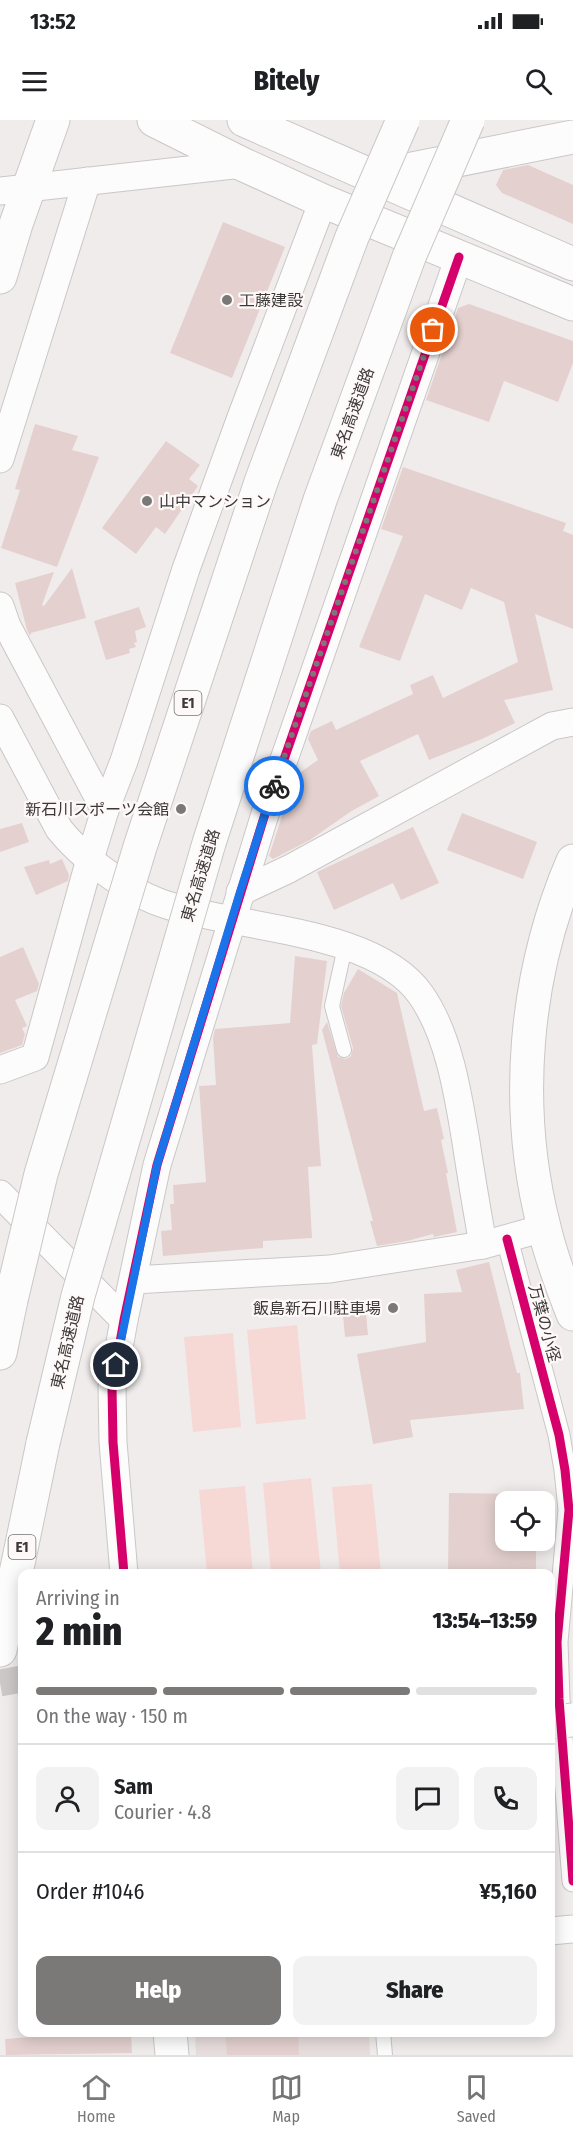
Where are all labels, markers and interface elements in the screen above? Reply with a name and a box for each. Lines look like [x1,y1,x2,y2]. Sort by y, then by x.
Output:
text: 13:52 [30,8,76,35]
icon: menu [18,65,51,98]
text: Bitely [254,65,319,97]
icon: search [522,65,555,98]
place label: 工藤建設 [239,291,303,310]
marker: 工藤建設 [220,293,234,307]
pin [407,304,458,355]
icon: bag [416,313,449,346]
street label: 東名高速道路 [327,365,378,462]
place label: 山中マンション [159,492,271,511]
marker: 山中マンション [140,494,154,508]
road number: E1 [174,691,201,715]
courier [244,756,304,816]
icon: bike [258,770,291,803]
place label: 新石川スポーツ会館 [25,800,169,819]
marker: 新石川スポーツ会館 [174,802,188,816]
street label: 東名高速道路 [177,826,224,924]
street label: 万葉の小径 [525,1282,564,1364]
street label: 東名高速道路 [47,1293,88,1391]
place label: 飯島新石川駐車場 [253,1299,381,1318]
marker: 飯島新石川駐車場 [386,1301,400,1315]
pin [90,1339,141,1390]
icon: home [99,1348,132,1381]
map controls [495,1491,555,1551]
button: locate [495,1491,555,1551]
road number: E1 [8,1535,36,1559]
text: Arriving in [36,1586,120,1610]
text: 13:54–13:59 [432,1607,537,1634]
text: 2 min [36,1609,122,1655]
text: On the way · 150 m [36,1704,188,1728]
button: person [36,1767,99,1830]
button: chat [396,1767,459,1830]
button: phone [474,1767,537,1830]
text: Sam [114,1773,153,1800]
text: Courier · 4.8 [114,1800,211,1824]
text: Order #1046 [36,1878,144,1905]
text: ¥5,160 [479,1878,537,1905]
button: Help [36,1956,281,2025]
button: Share [293,1956,537,2025]
tab: Home [77,2071,115,2126]
tab: Map [270,2071,303,2126]
tab: Saved [457,2071,496,2126]

